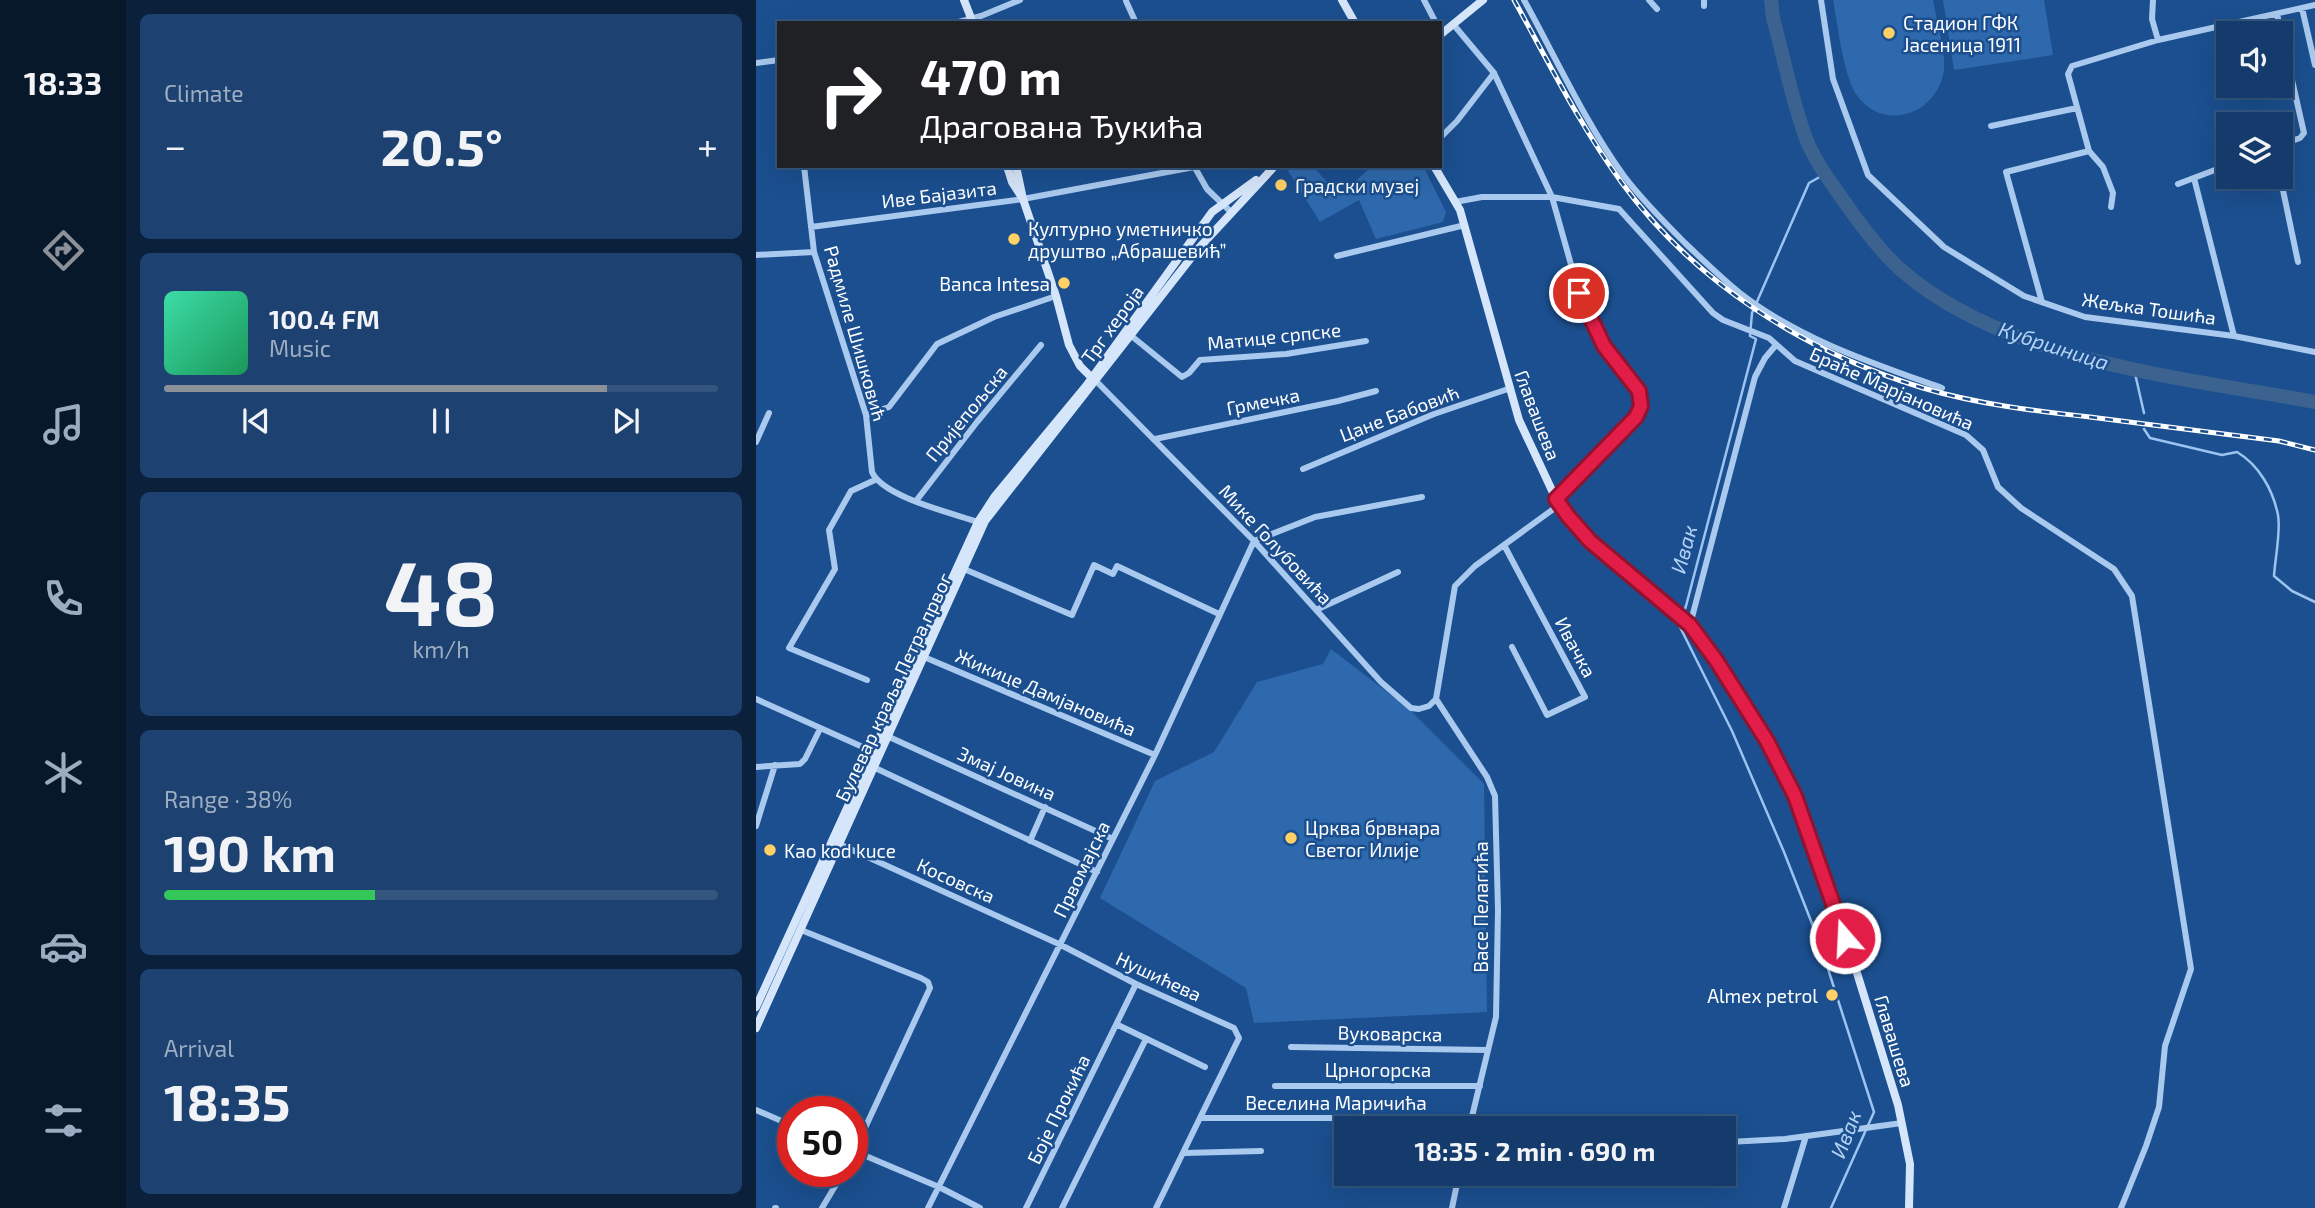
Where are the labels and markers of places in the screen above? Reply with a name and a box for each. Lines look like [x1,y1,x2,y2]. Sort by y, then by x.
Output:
place label: Стадион ГФК Јасеница 1911 [1903,11,2021,56]
marker: Стадион ГФК Јасеница 1911 [1881,25,1897,41]
place label: Градски музеј [1295,174,1419,198]
marker: Градски музеј [1273,177,1289,193]
place label: Културно уметничко друштво „Абрашевић” [1028,217,1226,263]
marker: Културно уметничко друштво „Абрашевић” [1006,231,1022,247]
pin [1549,263,1609,323]
place label: Banca Intesa [939,272,1050,295]
marker: Banca Intesa [1056,275,1072,291]
place label: Црква брвнара Светог Илије [1305,816,1440,861]
marker: Црква брвнара Светог Илије [1283,830,1299,846]
place label: Kao kod kuce [784,839,896,862]
marker: Kao kod kuce [762,842,778,858]
place label: Almex petrol [1707,984,1818,1007]
marker: Almex petrol [1824,987,1840,1003]

